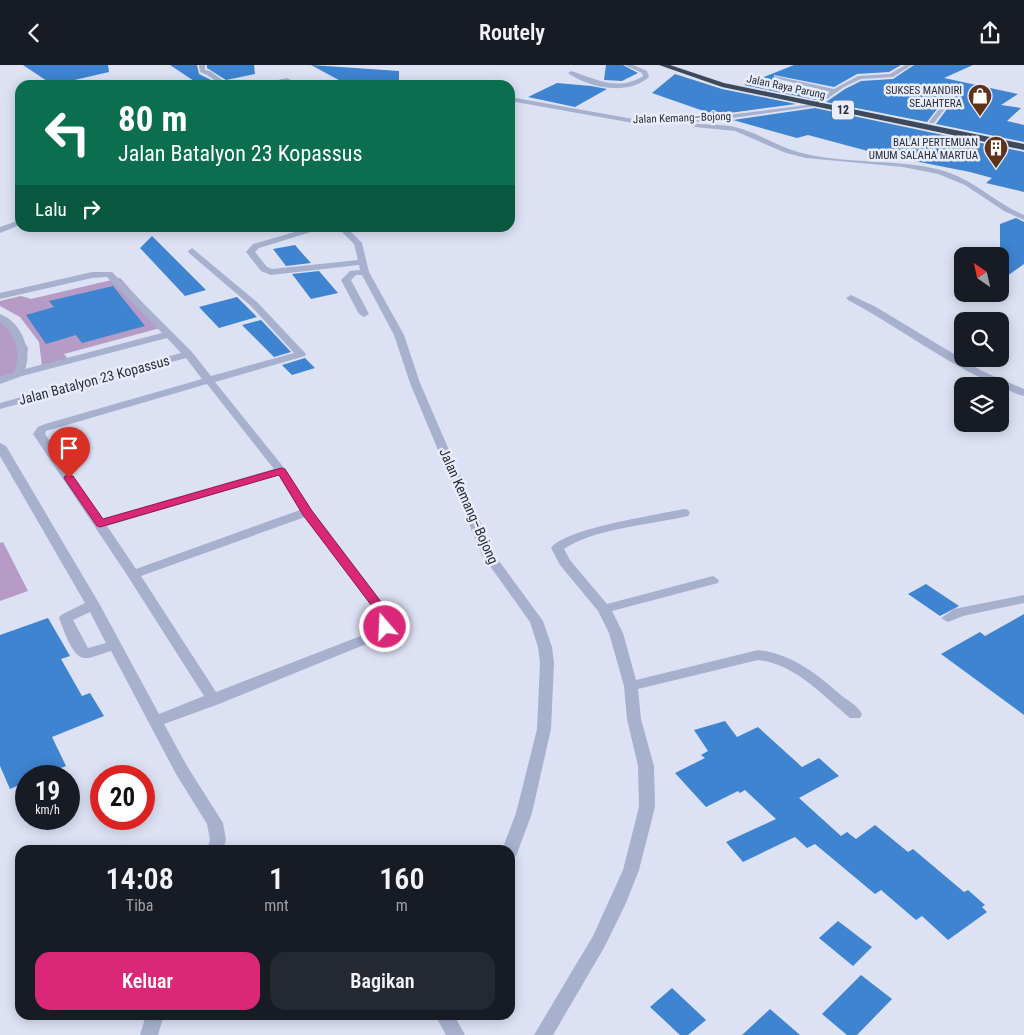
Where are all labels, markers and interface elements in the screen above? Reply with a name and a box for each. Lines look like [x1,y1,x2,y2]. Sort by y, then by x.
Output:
icon: back [20,19,48,47]
icon: share [976,19,1004,47]
text: Routely [479,20,545,45]
street label: Jalan Raya Parung [745,72,827,102]
shop icon: SUKSES MANDIRI SEJAHTERA [967,83,993,117]
place label: SUKSES MANDIRI SEJAHTERA [886,84,963,110]
text: 80 m [118,99,187,140]
icon: left [35,100,100,165]
road number: 12 [832,101,854,119]
street label: Jalan Kemang–Bojong [633,110,731,126]
building icon: BALAI PERTEMUAN UMUM SALAHA MARTUA [983,135,1009,169]
place label: BALAI PERTEMUAN UMUM SALAHA MARTUA [869,136,979,162]
text: Jalan Batalyon 23 Kopassus [118,141,363,166]
icon: right [77,195,105,223]
text: Lalu [35,198,67,221]
north arrow [954,247,1009,303]
map controls [954,247,1009,432]
button: search [954,312,1009,367]
street label: Jalan Batalyon 23 Kopassus [17,352,171,408]
button: layers [954,377,1009,432]
pin [48,427,90,478]
icon: arrive [55,434,83,462]
street label: Jalan Kemang–Bojong [436,446,502,566]
position arrow [358,600,410,652]
speed limit sign: 20 [90,765,155,830]
text: 19 [35,777,60,806]
text: km/h [35,803,60,817]
text: 14:08 [105,861,174,896]
text: 1 [269,861,284,896]
text: 160 [379,861,424,896]
text: Tiba [126,896,153,915]
text: mnt [264,896,289,915]
text: m [396,896,408,915]
button: Keluar [35,952,260,1010]
button: Bagikan [270,952,495,1010]

